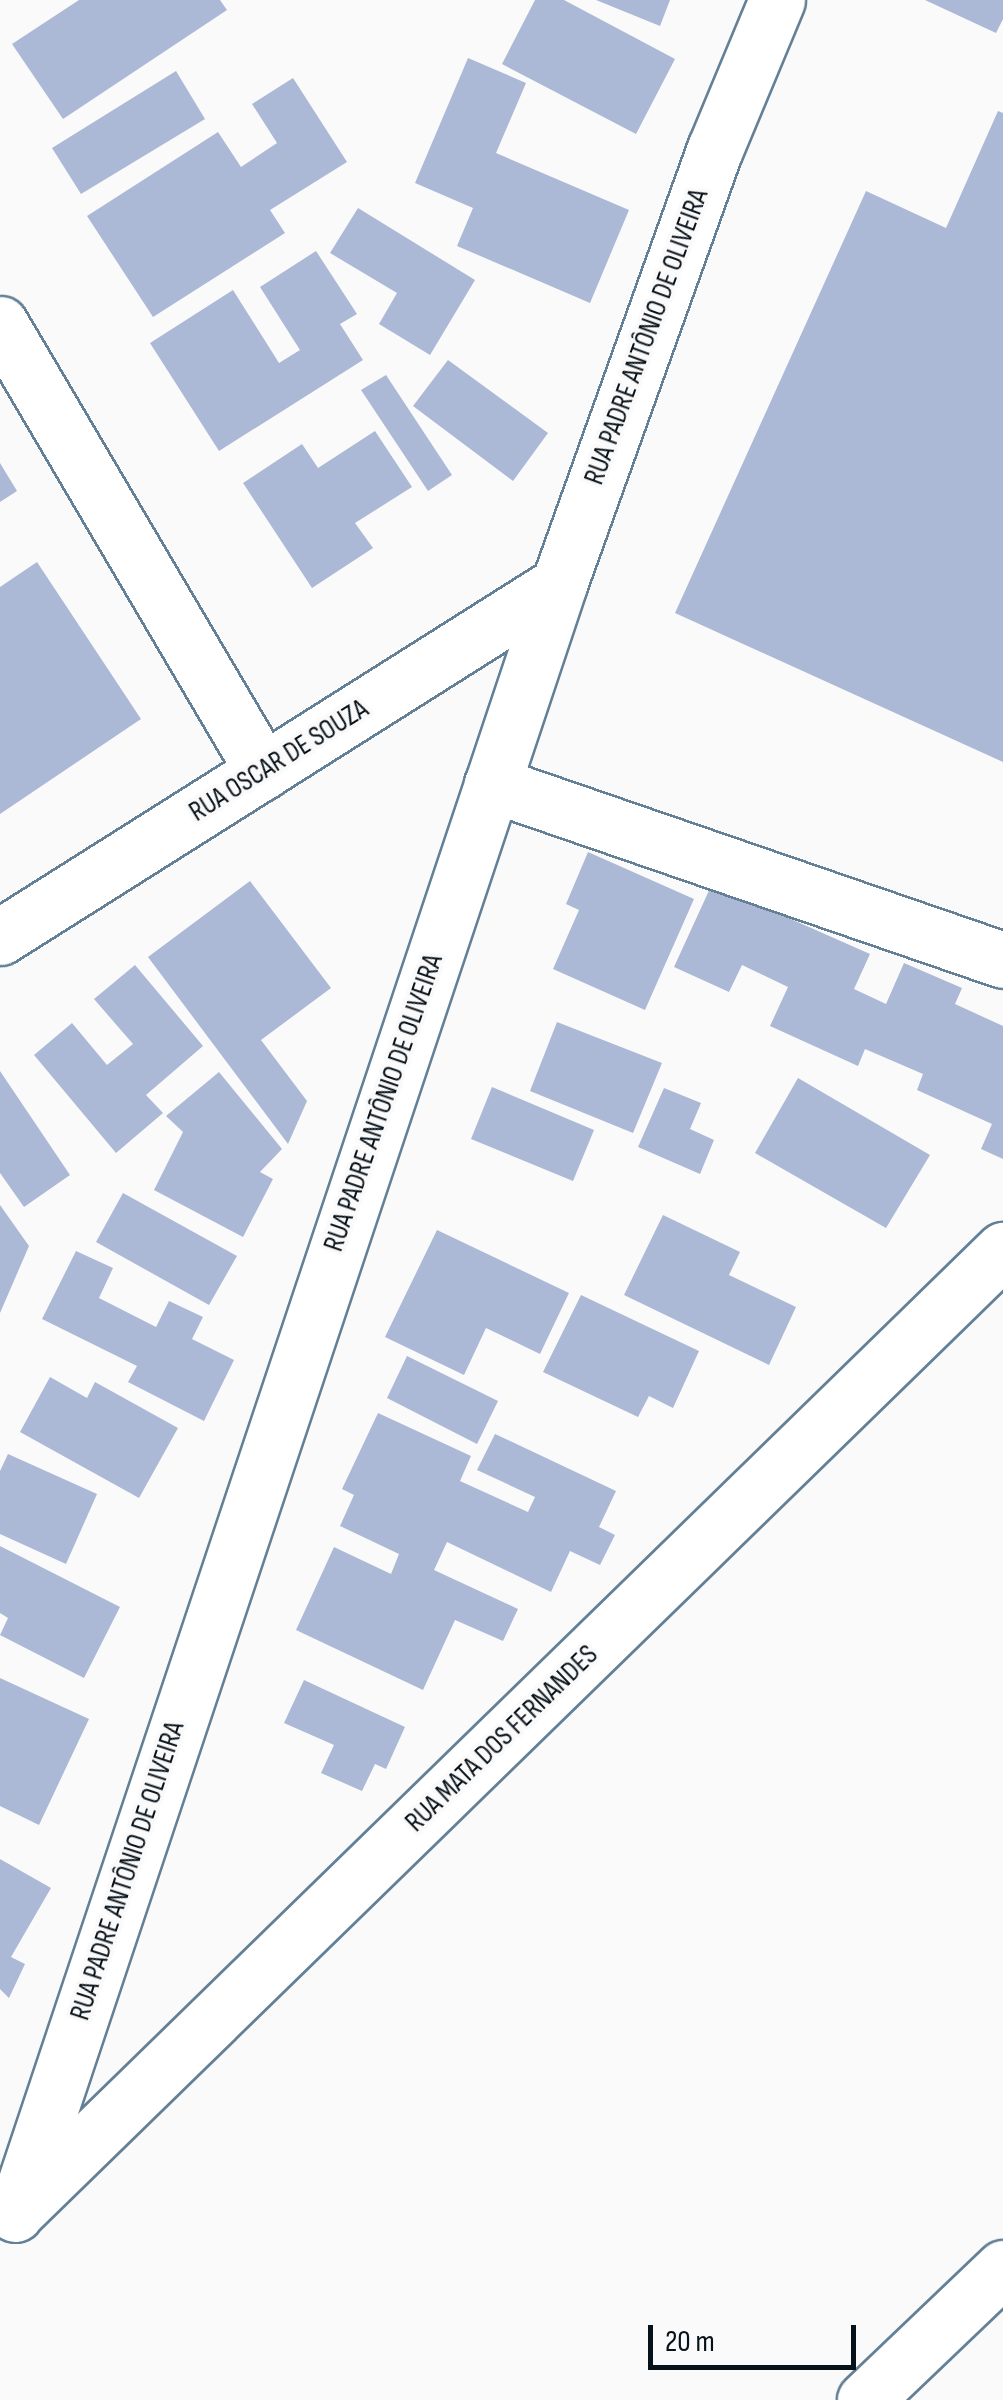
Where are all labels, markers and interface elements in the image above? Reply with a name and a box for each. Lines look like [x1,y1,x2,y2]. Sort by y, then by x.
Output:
street label: RUA PADRE ANTÔNIO DE OLIVEIRA [578,185,716,489]
street label: RUA OSCAR DE SOUZA [183,693,375,829]
street label: RUA PADRE ANTÔNIO DE OLIVEIRA [317,950,451,1256]
street label: RUA MATA DOS FERNANDES [399,1639,605,1839]
street label: RUA PADRE ANTÔNIO DE OLIVEIRA [64,1717,192,2025]
scale bar [653,2305,860,2367]
text: 20 m [665,2324,715,2360]

